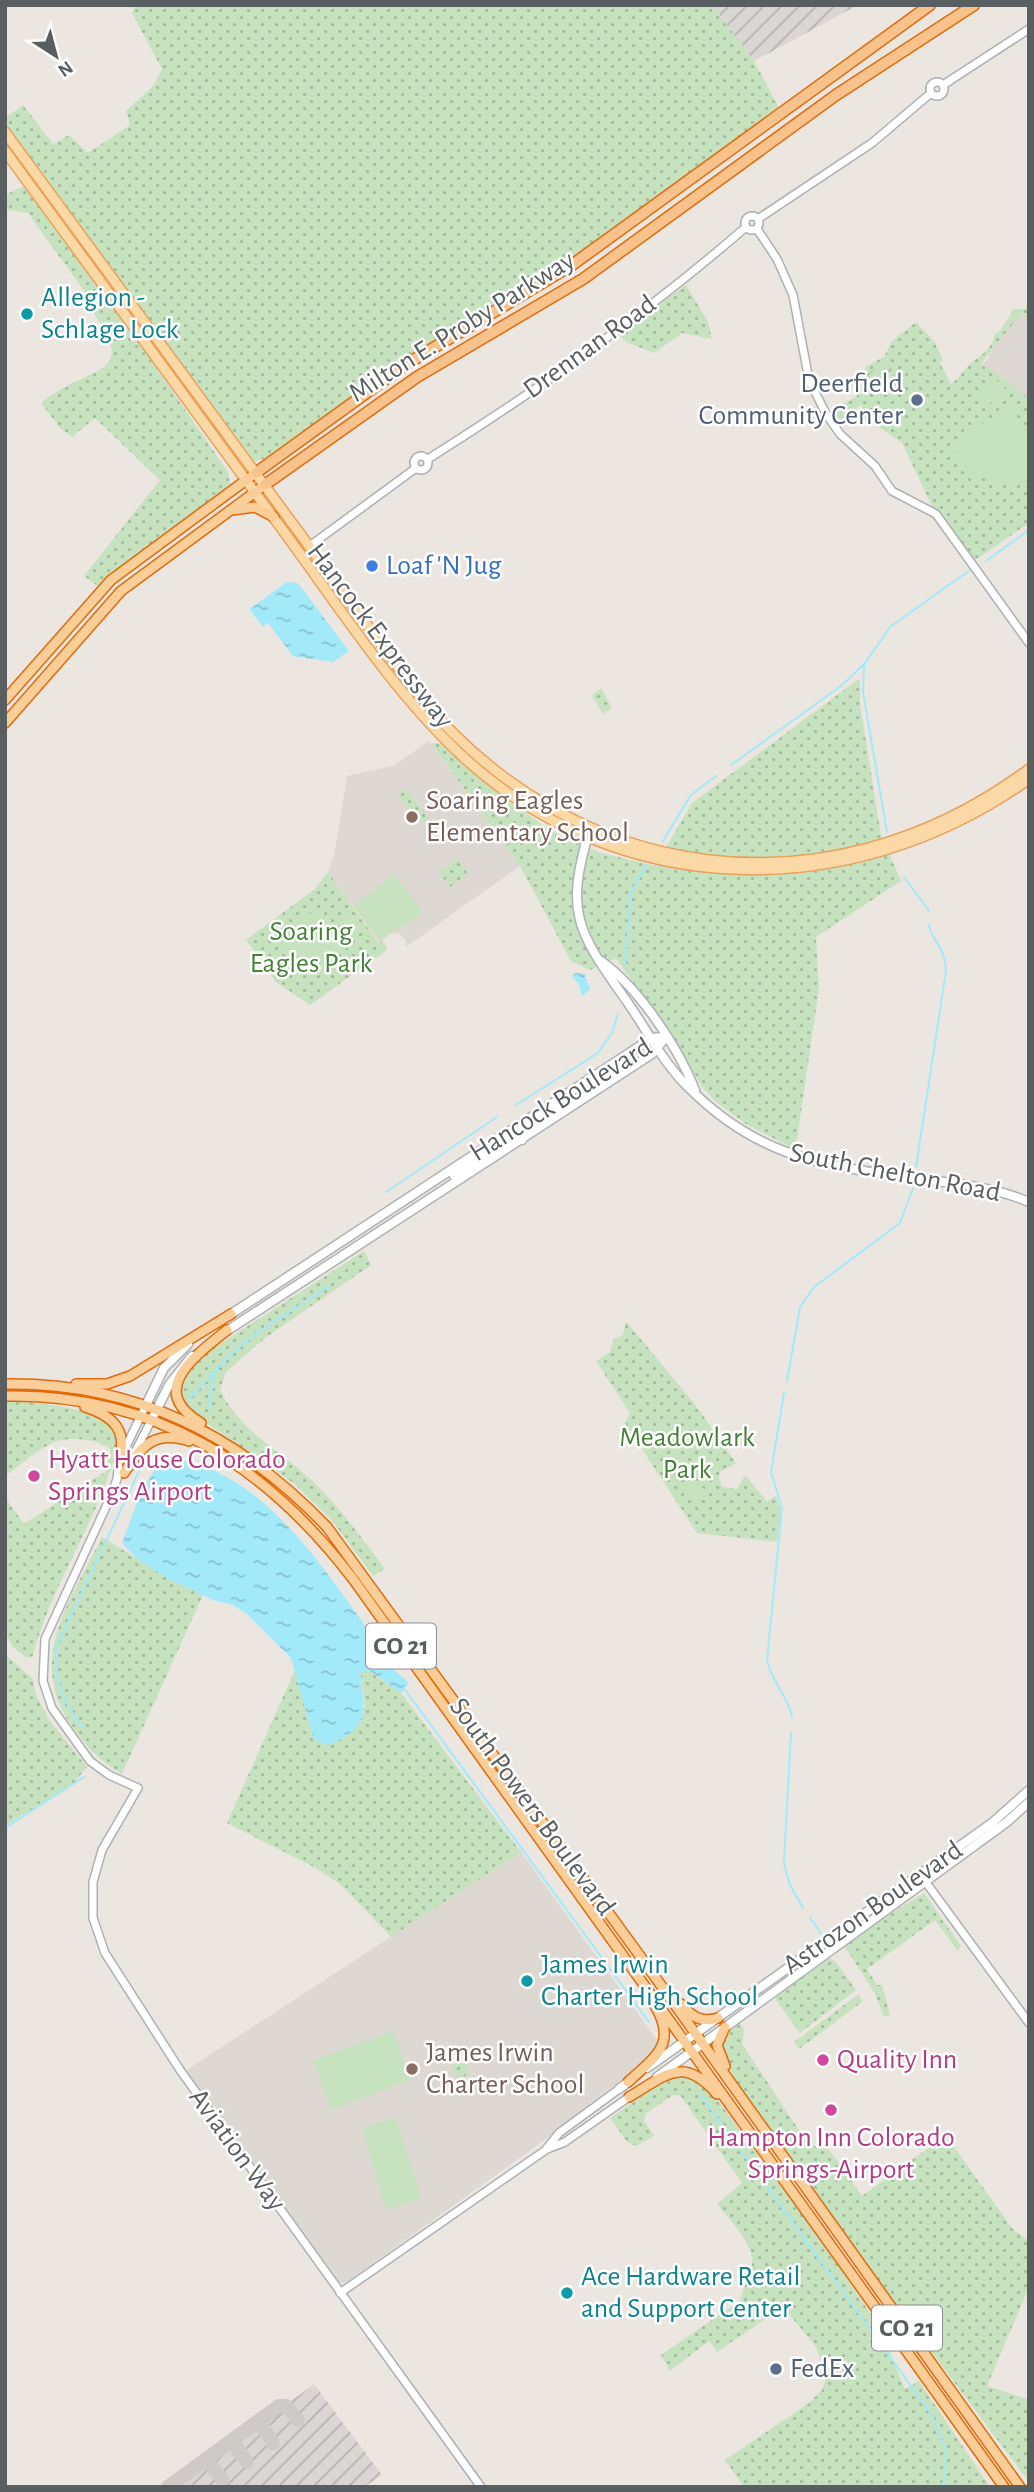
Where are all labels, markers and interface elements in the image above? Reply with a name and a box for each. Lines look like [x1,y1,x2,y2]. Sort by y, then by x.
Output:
north arrow [21,21,91,91]
text: N [54,57,76,80]
street label: Milton E. Proby Parkway [344,246,580,408]
place label: Allegion - Schlage Lock [41,284,179,344]
street label: Drennan Road [519,290,661,404]
marker: Allegion - Schlage Lock [19,306,35,322]
place label: Deerfield Community Center [698,370,903,430]
marker: Deerfield Community Center [909,392,925,408]
street label: Hancock Expressway [302,538,459,734]
place label: Loaf 'N Jug [386,552,502,580]
marker: Loaf 'N Jug [364,558,380,574]
place label: Soaring Eagles Elementary School [426,787,629,847]
marker: Soaring Eagles Elementary School [404,809,420,825]
park label: Soaring Eagles Park [250,918,373,978]
street label: Hancock Boulevard [465,1033,657,1167]
street label: South Chelton Road [787,1139,1003,1207]
park label: Meadowlark Park [619,1424,755,1484]
place label: Hyatt House Colorado Springs Airport [48,1446,286,1506]
marker: Hyatt House Colorado Springs Airport [26,1468,42,1484]
road number: CO 21 [366,1624,436,1668]
street label: South Powers Boulevard [444,1693,620,1921]
street label: Astrozon Boulevard [778,1836,968,1980]
place label: James Irwin Charter High School [541,1951,758,2011]
marker: James Irwin Charter High School [519,1973,535,1989]
place label: James Irwin Charter School [426,2039,584,2099]
place label: Quality Inn [837,2046,957,2074]
marker: Quality Inn [815,2052,831,2068]
marker: James Irwin Charter School [404,2061,420,2077]
street label: Aviation Way [184,2084,291,2216]
marker: Hampton Inn Colorado Springs-Airport [823,2102,839,2118]
place label: Hampton Inn Colorado Springs-Airport [707,2124,955,2184]
place label: Ace Hardware Retail and Support Center [581,2263,800,2323]
marker: Ace Hardware Retail and Support Center [559,2285,575,2301]
road number: CO 21 [872,2306,942,2350]
place label: FedEx [790,2355,854,2383]
marker: FedEx [768,2361,784,2377]

